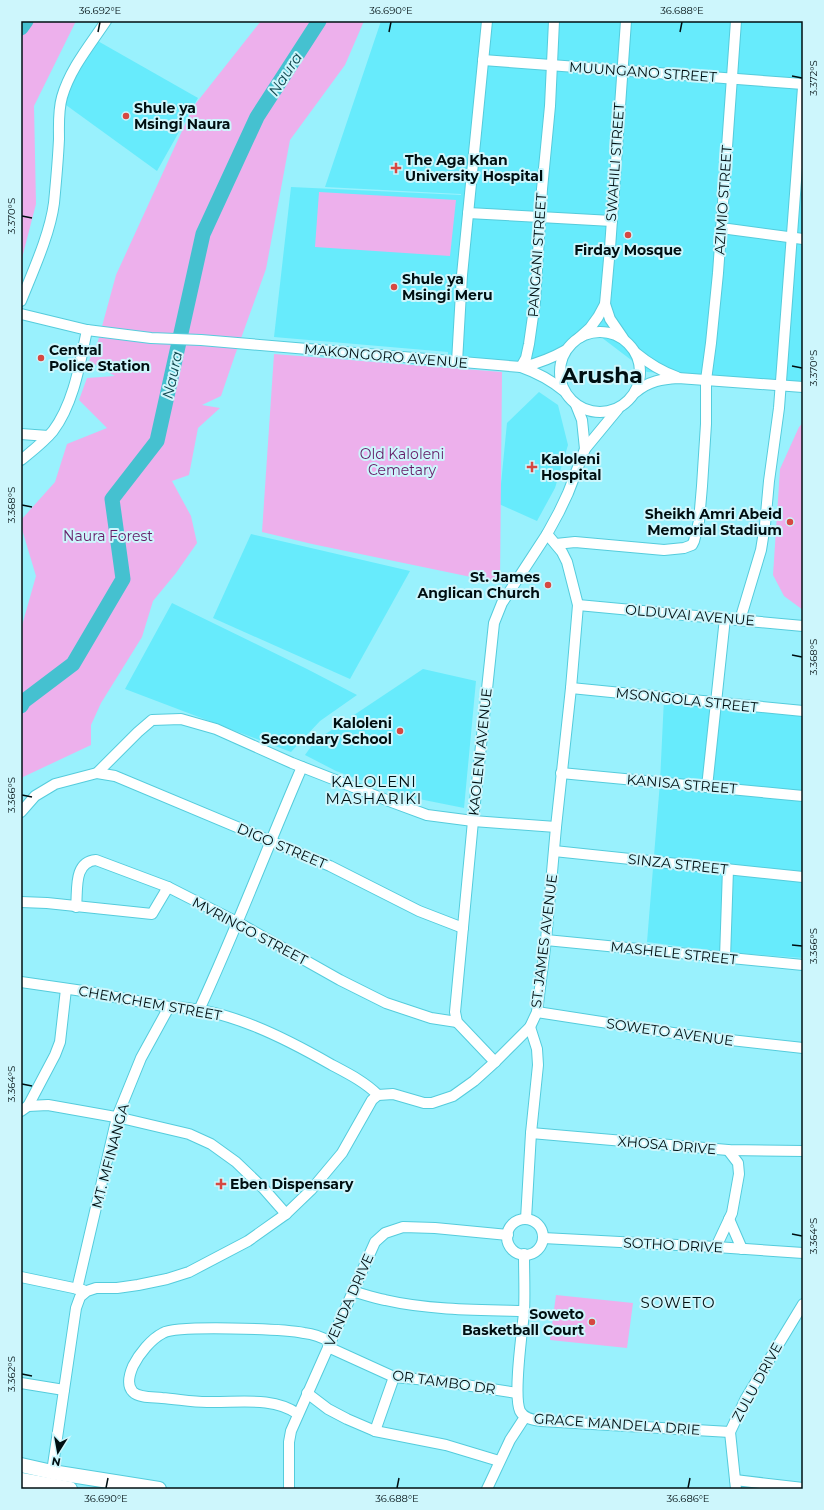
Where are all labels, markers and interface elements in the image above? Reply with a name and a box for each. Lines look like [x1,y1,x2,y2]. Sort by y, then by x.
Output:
text: 36.692°E [79,4,122,17]
text: 36.690°E [369,4,413,17]
text: 36.688°E [660,4,704,17]
water label: Naura [264,49,306,99]
street label: MUUNGANO STREET [569,58,717,86]
text: 3.372°S [807,60,820,96]
place label: Shule ya Msingi Naura [134,99,230,133]
street label: SWAHILI STREET [602,102,628,222]
marker: Shule ya Msingi Naura [121,111,131,121]
street label: AZIMIO STREET [710,145,736,255]
place label: The Aga Khan University Hospital [405,151,543,185]
marker: The Aga Khan University Hospital [390,162,402,174]
street label: PANGANI STREET [524,192,550,318]
text: 3.370°S [5,198,18,234]
marker: Firday Mosque [623,230,633,240]
place label: Firday Mosque [574,241,682,259]
place label: Shule ya Msingi Meru [402,270,493,304]
marker: Shule ya Msingi Meru [389,282,399,292]
street label: MAKONGORO AVENUE [303,340,469,372]
place label: Central Police Station [49,341,150,375]
water label: Naura [158,349,186,401]
text: 3.370°S [807,350,820,386]
marker: Central Police Station [36,353,46,363]
district label: Arusha [560,362,643,389]
park label: Old Kaloleni Cemetary [360,445,444,479]
place label: Kaloleni Hospital [541,450,601,484]
marker: Kaloleni Hospital [526,461,538,473]
text: 3.368°S [5,487,18,523]
place label: Sheikh Amri Abeid Memorial Stadium [645,505,782,539]
marker: Sheikh Amri Abeid Memorial Stadium [785,517,795,527]
park label: Naura Forest [63,527,153,545]
place label: St. James Anglican Church [417,568,541,602]
marker: St. James Anglican Church [543,580,553,590]
street label: OLDUVAI AVENUE [624,600,756,630]
text: 3.368°S [807,639,820,675]
street label: MSONGOLA STREET [615,684,759,716]
street label: KAOLENI AVENUE [464,687,496,817]
place label: Kaloleni Secondary School [261,714,392,748]
marker: Kaloleni Secondary School [395,726,405,736]
street label: KANISA STREET [626,770,738,798]
district label: KALOLENI MASHARIKI [326,772,422,808]
text: 3.366°S [5,777,18,813]
street label: DIGO STREET [235,819,329,873]
street label: SINZA STREET [627,850,729,878]
street label: ST. JAMES AVENUE [527,873,561,1009]
street label: MVRINGO STREET [189,893,311,969]
text: 3.366°S [807,928,820,964]
street label: MASHELE STREET [610,937,738,969]
street label: CHEMCHEM STREET [77,982,223,1024]
street label: SOWETO AVENUE [605,1014,735,1050]
text: 3.364°S [5,1066,18,1102]
street label: MT. MFINANGA [87,1101,133,1210]
street label: XHOSA DRIVE [617,1132,717,1158]
place label: Eben Dispensary [230,1175,354,1193]
marker: Eben Dispensary [215,1178,227,1190]
text: 3.364°S [807,1218,820,1254]
street label: SOTHO DRIVE [623,1233,723,1257]
street label: VENDA DRIVE [320,1251,378,1349]
district label: SOWETO [640,1293,716,1312]
place label: Soweto Basketball Court [462,1305,584,1339]
marker: Soweto Basketball Court [587,1317,597,1327]
street label: ZULU DRIVE [728,1339,786,1425]
text: 3.362°S [5,1356,18,1392]
street label: OR TAMBO DR [391,1366,497,1398]
street label: GRACE MANDELA DRIE [533,1409,701,1439]
north arrow [38,1432,78,1472]
text: N [50,1454,62,1470]
text: 36.690°E [84,1492,128,1505]
text: 36.688°E [375,1492,419,1505]
text: 36.686°E [666,1492,710,1505]

